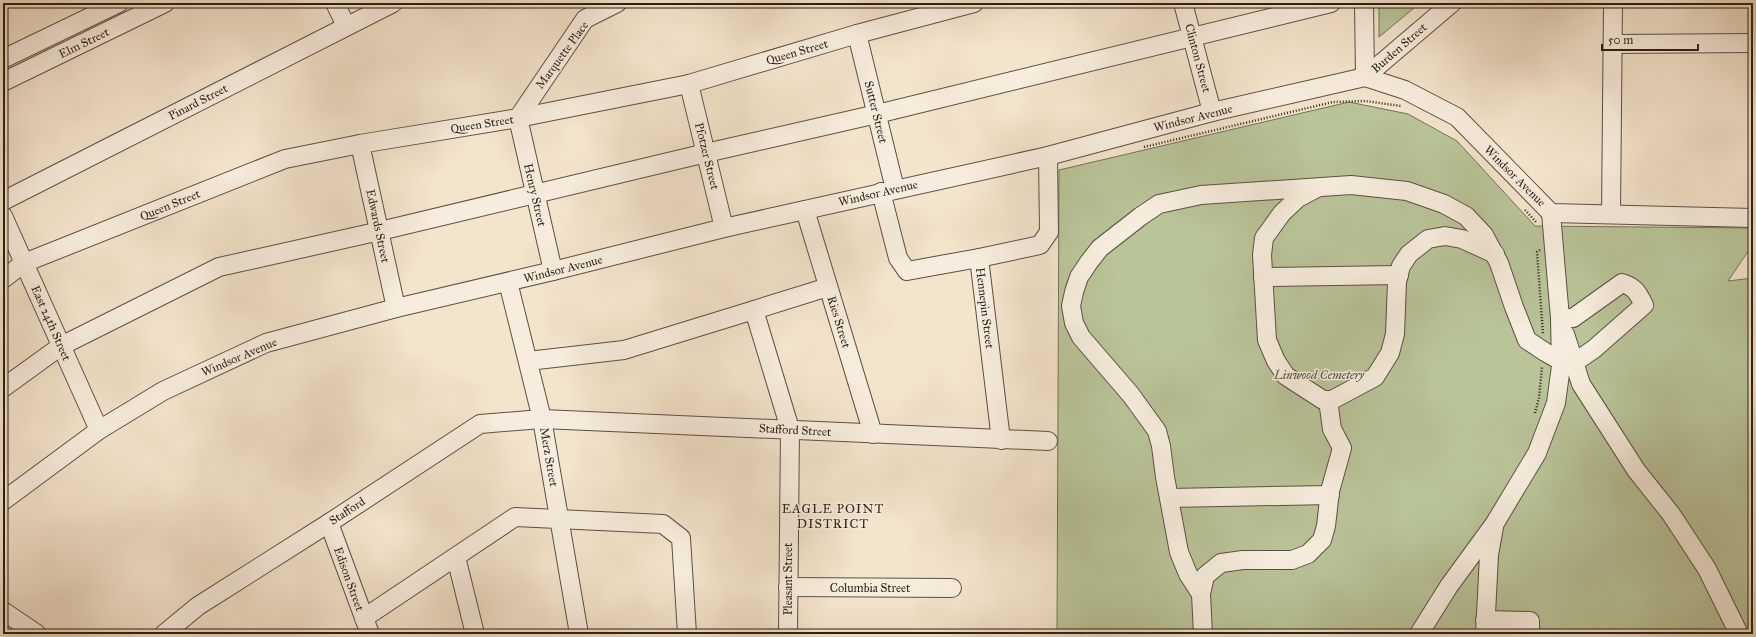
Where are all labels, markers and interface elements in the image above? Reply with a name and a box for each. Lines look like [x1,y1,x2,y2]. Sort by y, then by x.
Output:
street label: Marquette Place [533,18,592,92]
street label: Burden Street [1368,20,1430,76]
street label: Clinton Street [1182,22,1214,95]
street label: Elm Street [57,24,112,61]
scale bar [1602,26,1698,52]
text: 50 m [1608,33,1633,47]
street label: Queen Street [764,36,830,68]
street label: Sutter Street [862,79,891,145]
street label: Pinard Street [166,81,231,123]
street label: Windsor Avenue [1152,101,1234,135]
street label: Queen Street [449,112,515,136]
street label: Pfotzer Street [692,121,722,192]
street label: Windsor Avenue [1481,142,1549,210]
street label: Henry Street [521,162,549,229]
street label: Windsor Avenue [837,177,919,209]
street label: Queen Street [138,186,203,223]
street label: Edwards Street [363,188,393,265]
street label: Windsor Avenue [522,252,604,286]
street label: Hennepin Street [973,267,997,350]
street label: East 24th Street [28,283,74,363]
street label: Ries Street [824,294,854,350]
street label: Windsor Avenue [199,335,279,379]
park label: Linwood Cemetery [1273,368,1364,382]
street label: Stafford Street [759,421,832,439]
street label: Merz Street [537,426,561,488]
street label: Stafford [326,494,368,528]
district label: EAGLE POINT DISTRICT [782,501,884,532]
street label: Pleasant Street [781,542,795,615]
street label: Edison Street [331,545,367,614]
street label: Columbia Street [830,581,911,595]

